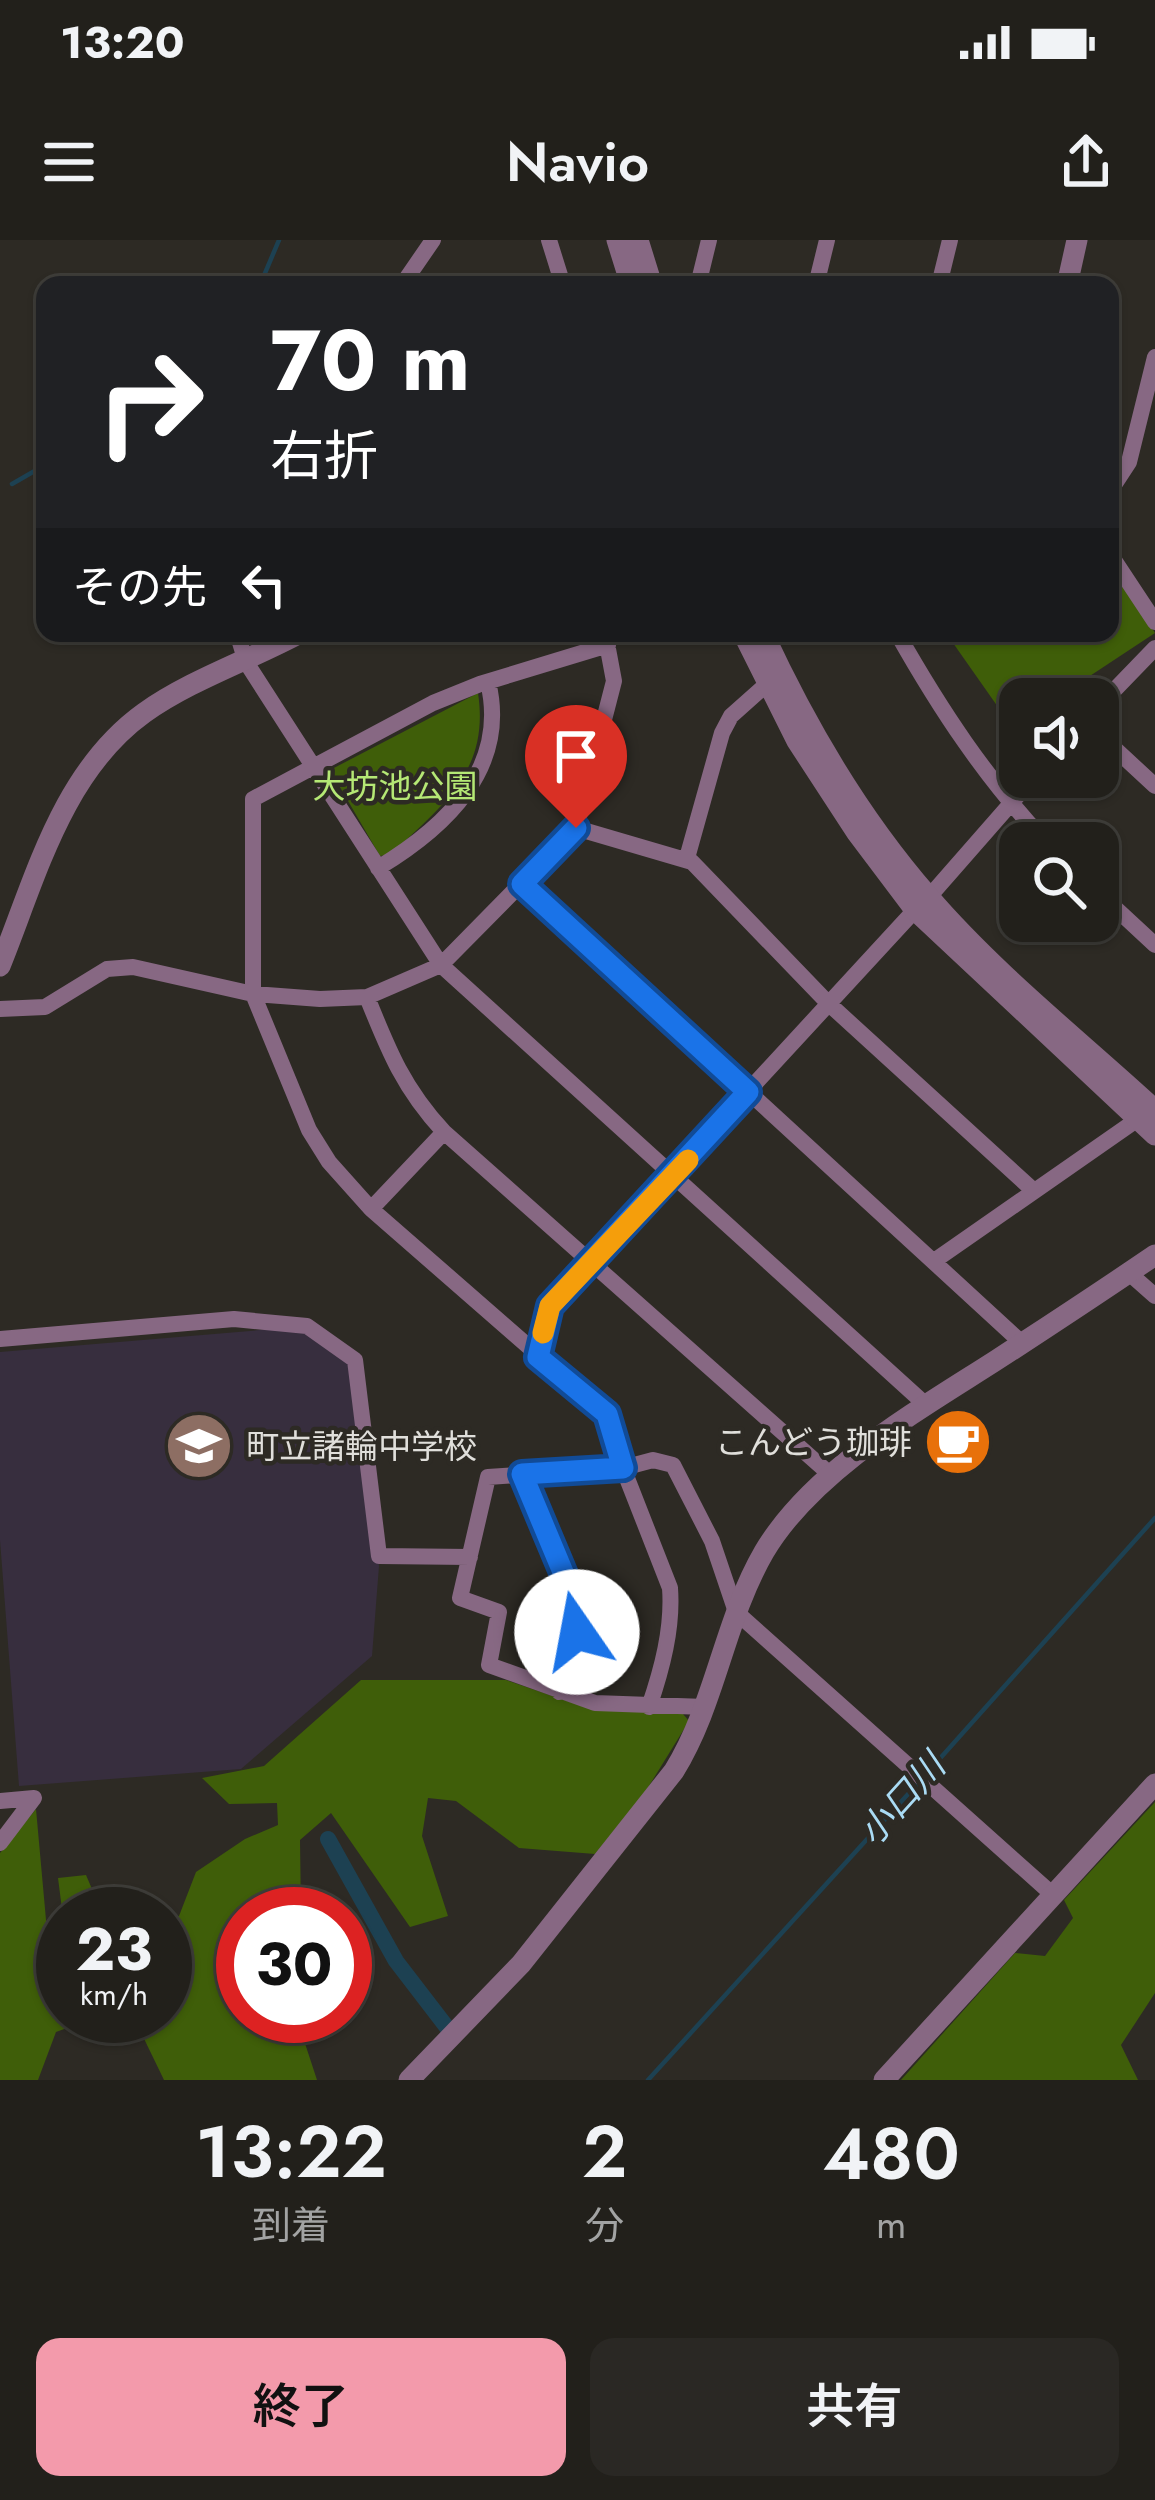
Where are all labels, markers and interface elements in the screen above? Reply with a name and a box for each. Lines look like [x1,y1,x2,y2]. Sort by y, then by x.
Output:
text: 13:20 [60,10,185,75]
text: Navio [506,123,649,201]
icon: menu [36,129,102,195]
icon: share [1053,129,1119,195]
text: 70 m [270,300,470,422]
icon: right [72,324,228,480]
text: 右折 [270,417,378,495]
icon: left [231,552,297,618]
text: その先 [72,555,207,620]
map controls [999,678,1119,942]
button: sound [999,678,1119,798]
pin [525,705,627,828]
icon: arrive [543,723,609,789]
park label: 大坊池公園 [313,763,478,810]
button: search [999,822,1119,942]
cafe icon: こんどう珈琲 [923,1407,993,1477]
school or university icon: 町立諸輪中学校 [164,1411,234,1481]
place label: こんどう珈琲 [715,1419,912,1466]
place label: 町立諸輪中学校 [246,1423,477,1470]
position arrow [514,1569,640,1695]
water label: 小口川 [846,1739,959,1857]
speed limit sign: 30 [216,1887,372,2043]
text: 23 [76,1906,152,1993]
text: km/h [80,1973,148,2016]
text: 13:22 [195,2100,387,2204]
text: 2 [582,2100,627,2204]
text: 480 [822,2102,960,2206]
text: m [876,2196,906,2253]
text: 到着 [252,2197,330,2254]
text: 分 [585,2197,624,2254]
button: 終了 [36,2338,566,2476]
button: 共有 [590,2338,1119,2476]

